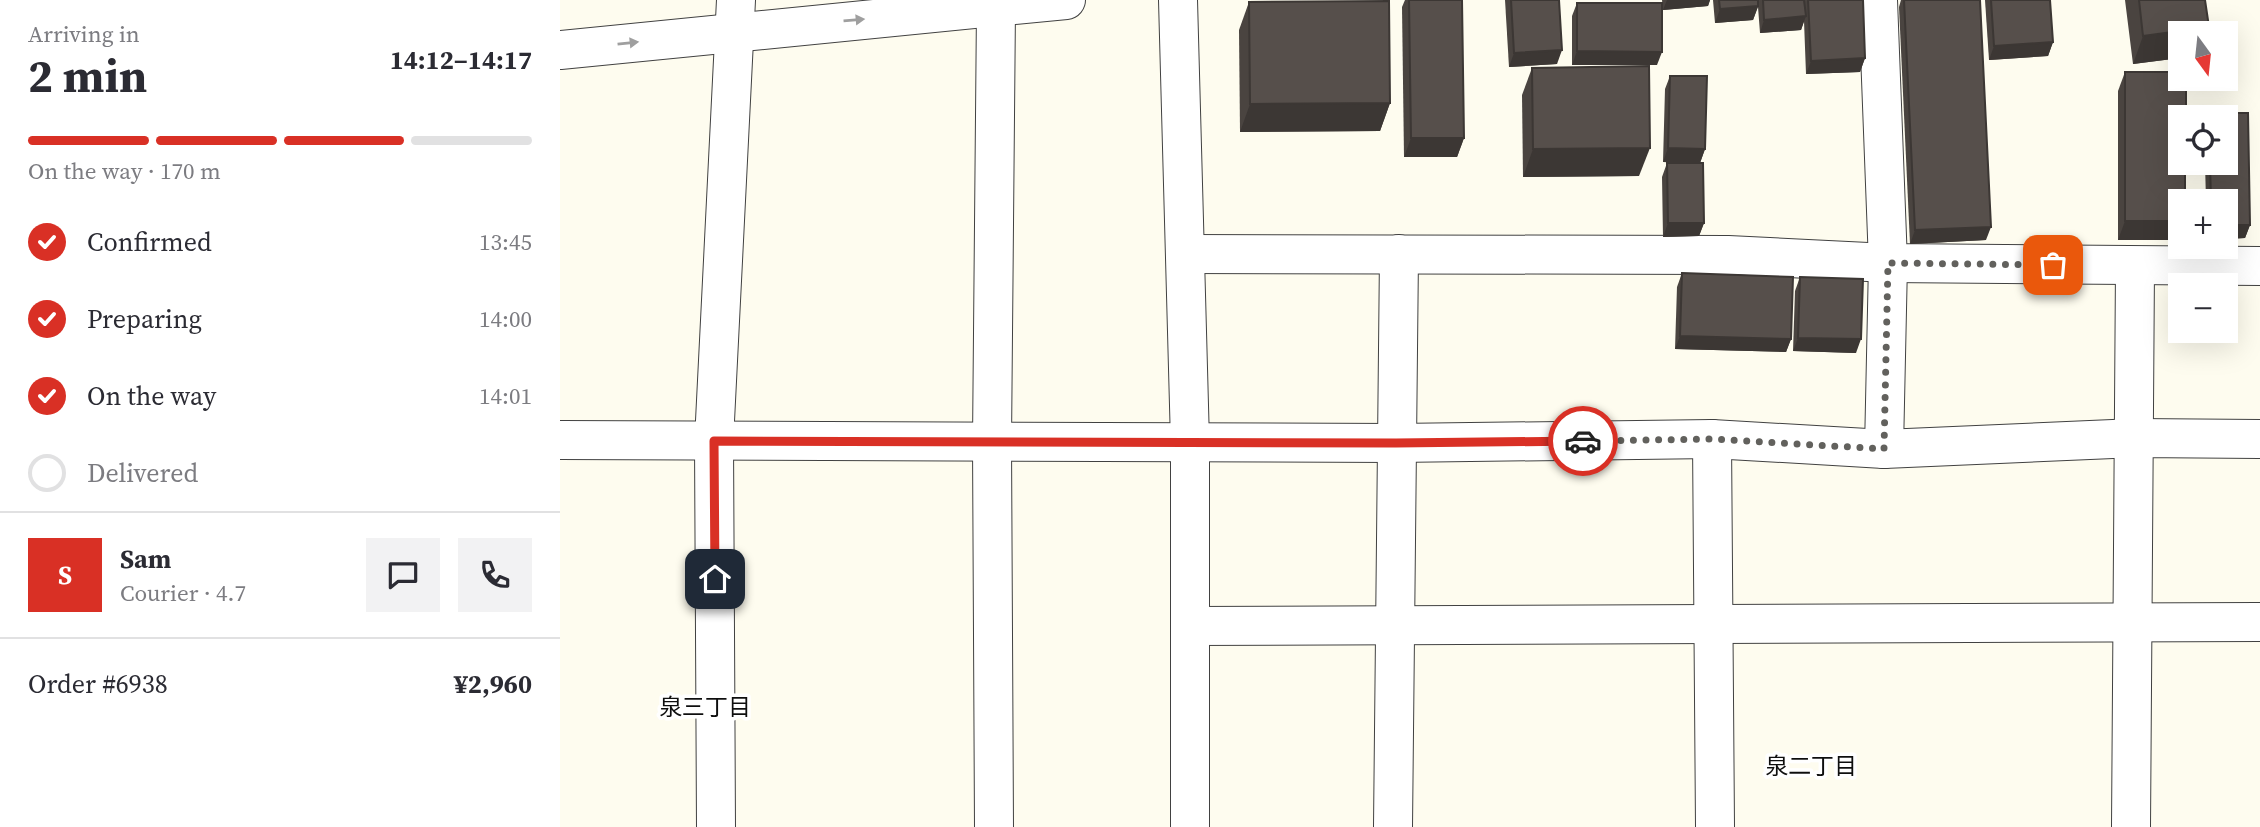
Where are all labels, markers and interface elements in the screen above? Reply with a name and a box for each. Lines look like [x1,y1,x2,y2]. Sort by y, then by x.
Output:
one-way arrow [843,14,865,25]
text: Arriving in [28,18,140,50]
north arrow [2168,21,2238,91]
map controls [2168,21,2238,343]
one-way arrow [617,37,639,48]
text: 14:12–14:17 [390,42,532,78]
text: 2 min [28,44,147,107]
button: locate [2168,105,2238,175]
text: On the way · 170 m [28,155,221,187]
button: + [2168,189,2238,259]
icon: check [28,223,66,261]
text: Confirmed [87,224,212,260]
text: 13:45 [479,226,532,258]
pin [2023,235,2083,295]
icon: bag [2034,246,2072,284]
button: − [2168,273,2238,343]
icon: check [28,300,66,338]
text: Preparing [87,301,202,337]
text: 14:00 [479,303,532,335]
icon: check [28,377,66,415]
text: On the way [87,378,216,414]
text: 14:01 [479,380,532,412]
courier [1548,406,1618,476]
icon: car [1564,422,1602,460]
text: Delivered [87,455,198,491]
button: chat [366,538,440,612]
button: phone [458,538,532,612]
text: Sam [120,541,171,577]
pin [685,549,745,609]
text: S [58,557,72,593]
icon: home [696,560,734,598]
text: Courier · 4.7 [120,577,246,609]
text: Order #6938 [28,666,168,702]
text: ¥2,960 [454,666,532,702]
district label: 泉三丁目 [659,691,751,723]
district label: 泉二丁目 [1765,750,1857,782]

